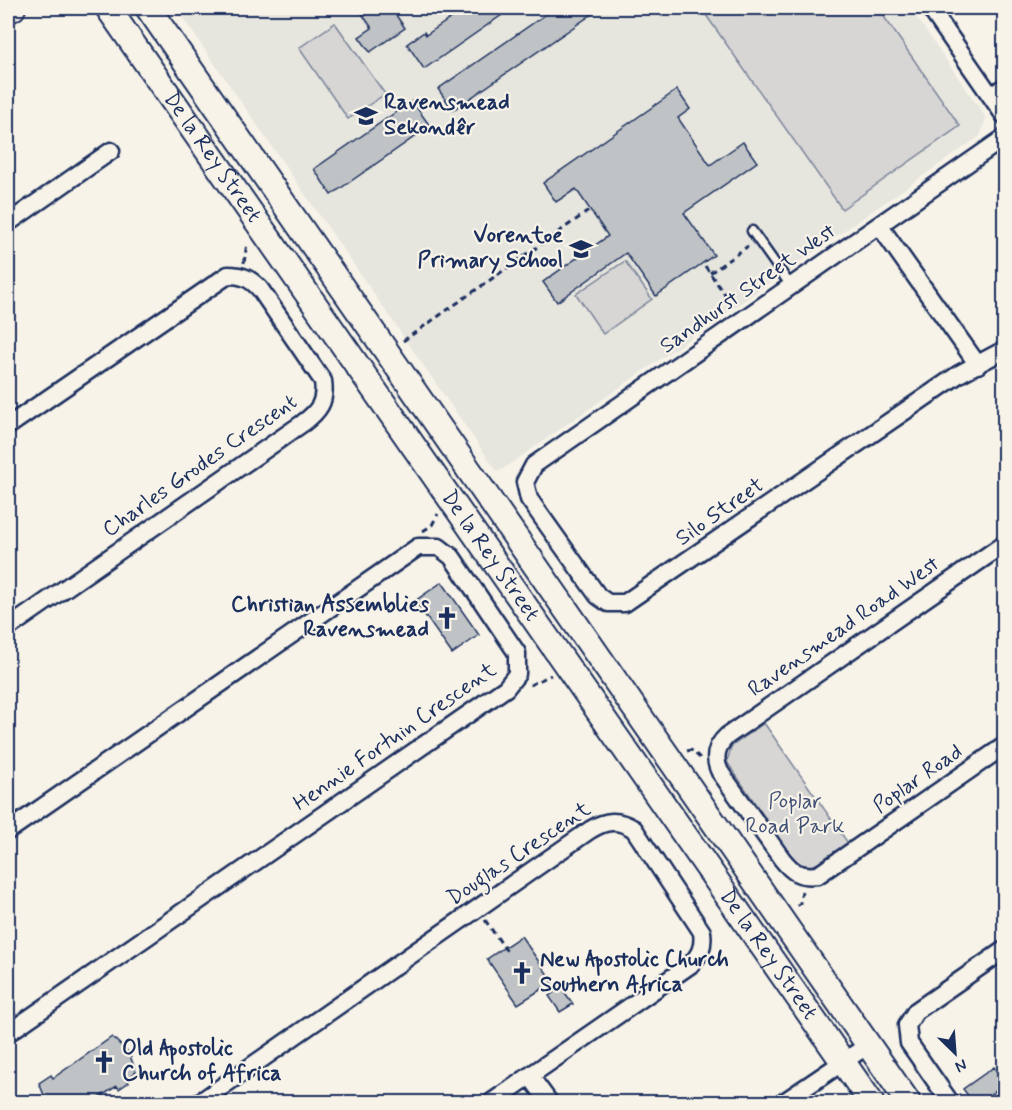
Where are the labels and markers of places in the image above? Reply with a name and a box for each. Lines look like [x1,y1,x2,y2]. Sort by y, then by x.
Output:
place label: Ravensmead Sekondêr [384,89,510,142]
school or university icon: Ravensmead Sekondêr [353,103,379,129]
place label: Vorentoe Primary School [418,222,563,275]
school or university icon: Vorentoe Primary School [568,236,594,262]
place label: Christian Assemblies Ravensmead [231,591,429,644]
church icon: Christian Assemblies Ravensmead [434,605,460,631]
place label: New Apostolic Church Southern Africa [540,946,729,999]
church icon: New Apostolic Church Southern Africa [509,960,535,986]
place label: Old Apostolic Church of Africa [122,1035,281,1088]
church icon: Old Apostolic Church of Africa [91,1049,117,1075]

